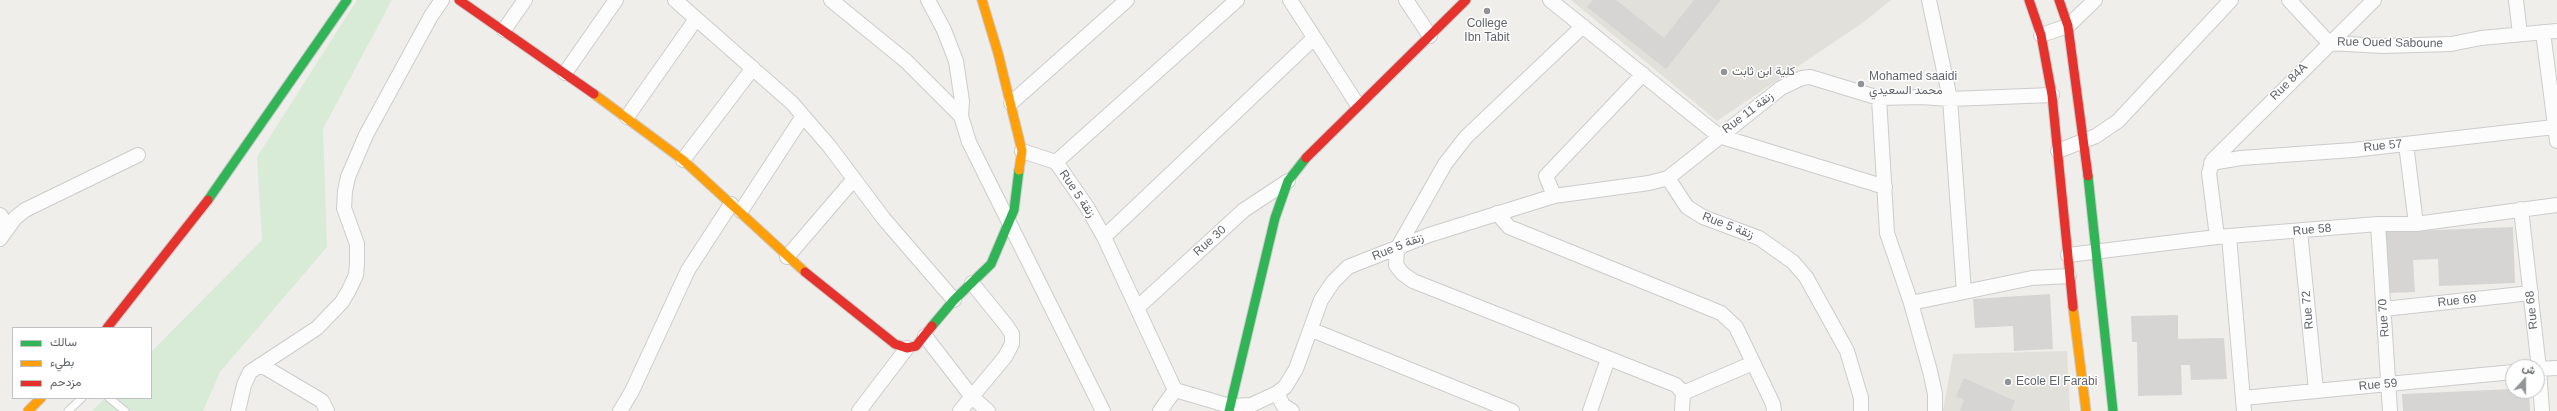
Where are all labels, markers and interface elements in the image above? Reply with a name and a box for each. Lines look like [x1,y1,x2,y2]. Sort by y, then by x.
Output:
marker: College Ibn Tabit [1482,6,1492,16]
place label: College Ibn Tabit [1464,17,1510,45]
street label: Rue Oued Saboune [2337,35,2443,51]
street label: Rue 84A [2267,60,2311,104]
place label: كلية ابن ثابت [1732,65,1795,79]
marker: كلية ابن ثابت [1719,67,1729,77]
place label: Mohamed saaidi محمد السعيدي [1869,70,1957,98]
marker: Mohamed saaidi محمد السعيدي [1856,79,1866,89]
street label: Rue 11 زنقة [1720,89,1776,137]
street label: Rue 57 [2363,137,2403,155]
street label: Rue 5 زنقة [1056,167,1098,221]
street label: Rue 5 زنقة [1700,210,1756,242]
street label: Rue 58 [2292,221,2332,239]
street label: Rue 30 [1191,223,1229,259]
street label: Rue 5 زنقة [1370,230,1426,264]
street label: Rue 72 [2299,290,2317,330]
street label: Rue 68 [2523,290,2541,330]
street label: Rue 69 [2437,292,2477,310]
street label: Rue 70 [2375,298,2393,338]
legend [12,327,152,399]
text: سالك [50,335,77,349]
text: بطيء [50,355,74,369]
north arrow [2505,359,2545,399]
text: ش [2521,361,2537,377]
text: مزدحم [50,375,81,389]
place label: Ecole El Farabi [2016,375,2097,389]
street label: Rue 59 [2358,376,2398,394]
marker: Ecole El Farabi [2003,377,2013,387]

